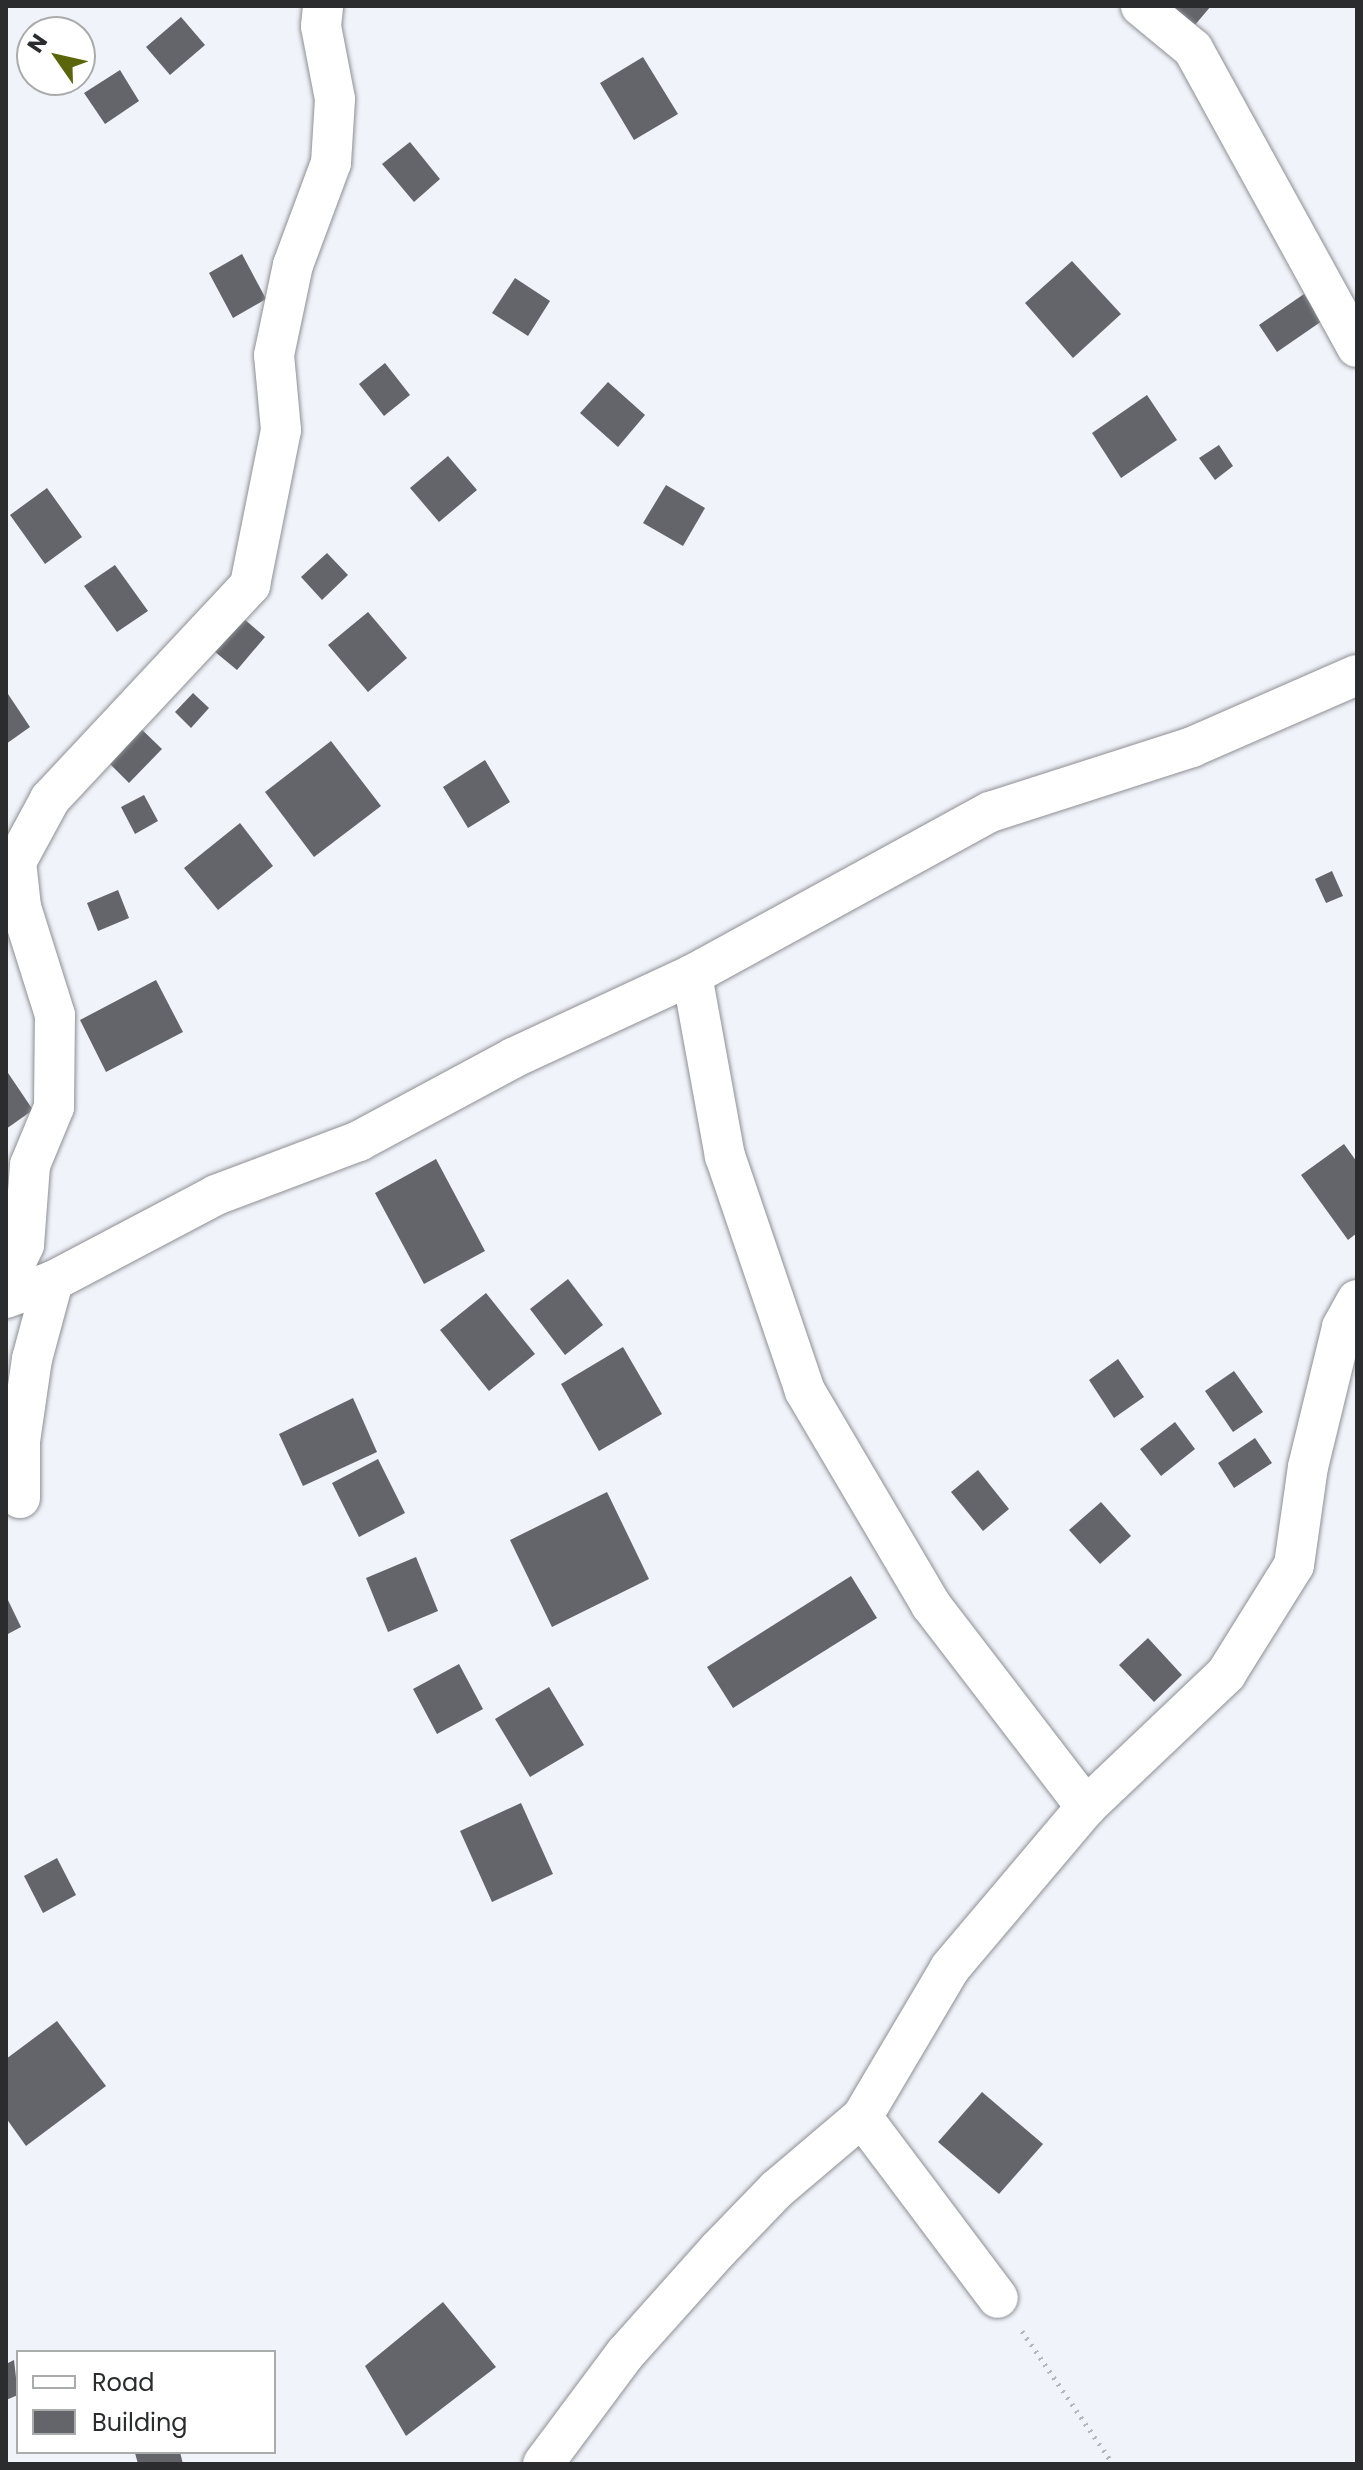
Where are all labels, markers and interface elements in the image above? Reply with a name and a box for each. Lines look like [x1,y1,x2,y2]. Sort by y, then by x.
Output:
north arrow [16,16,96,96]
text: N [20,28,55,59]
legend [16,2350,276,2454]
text: Road [92,2366,154,2399]
text: Building [92,2406,188,2439]

